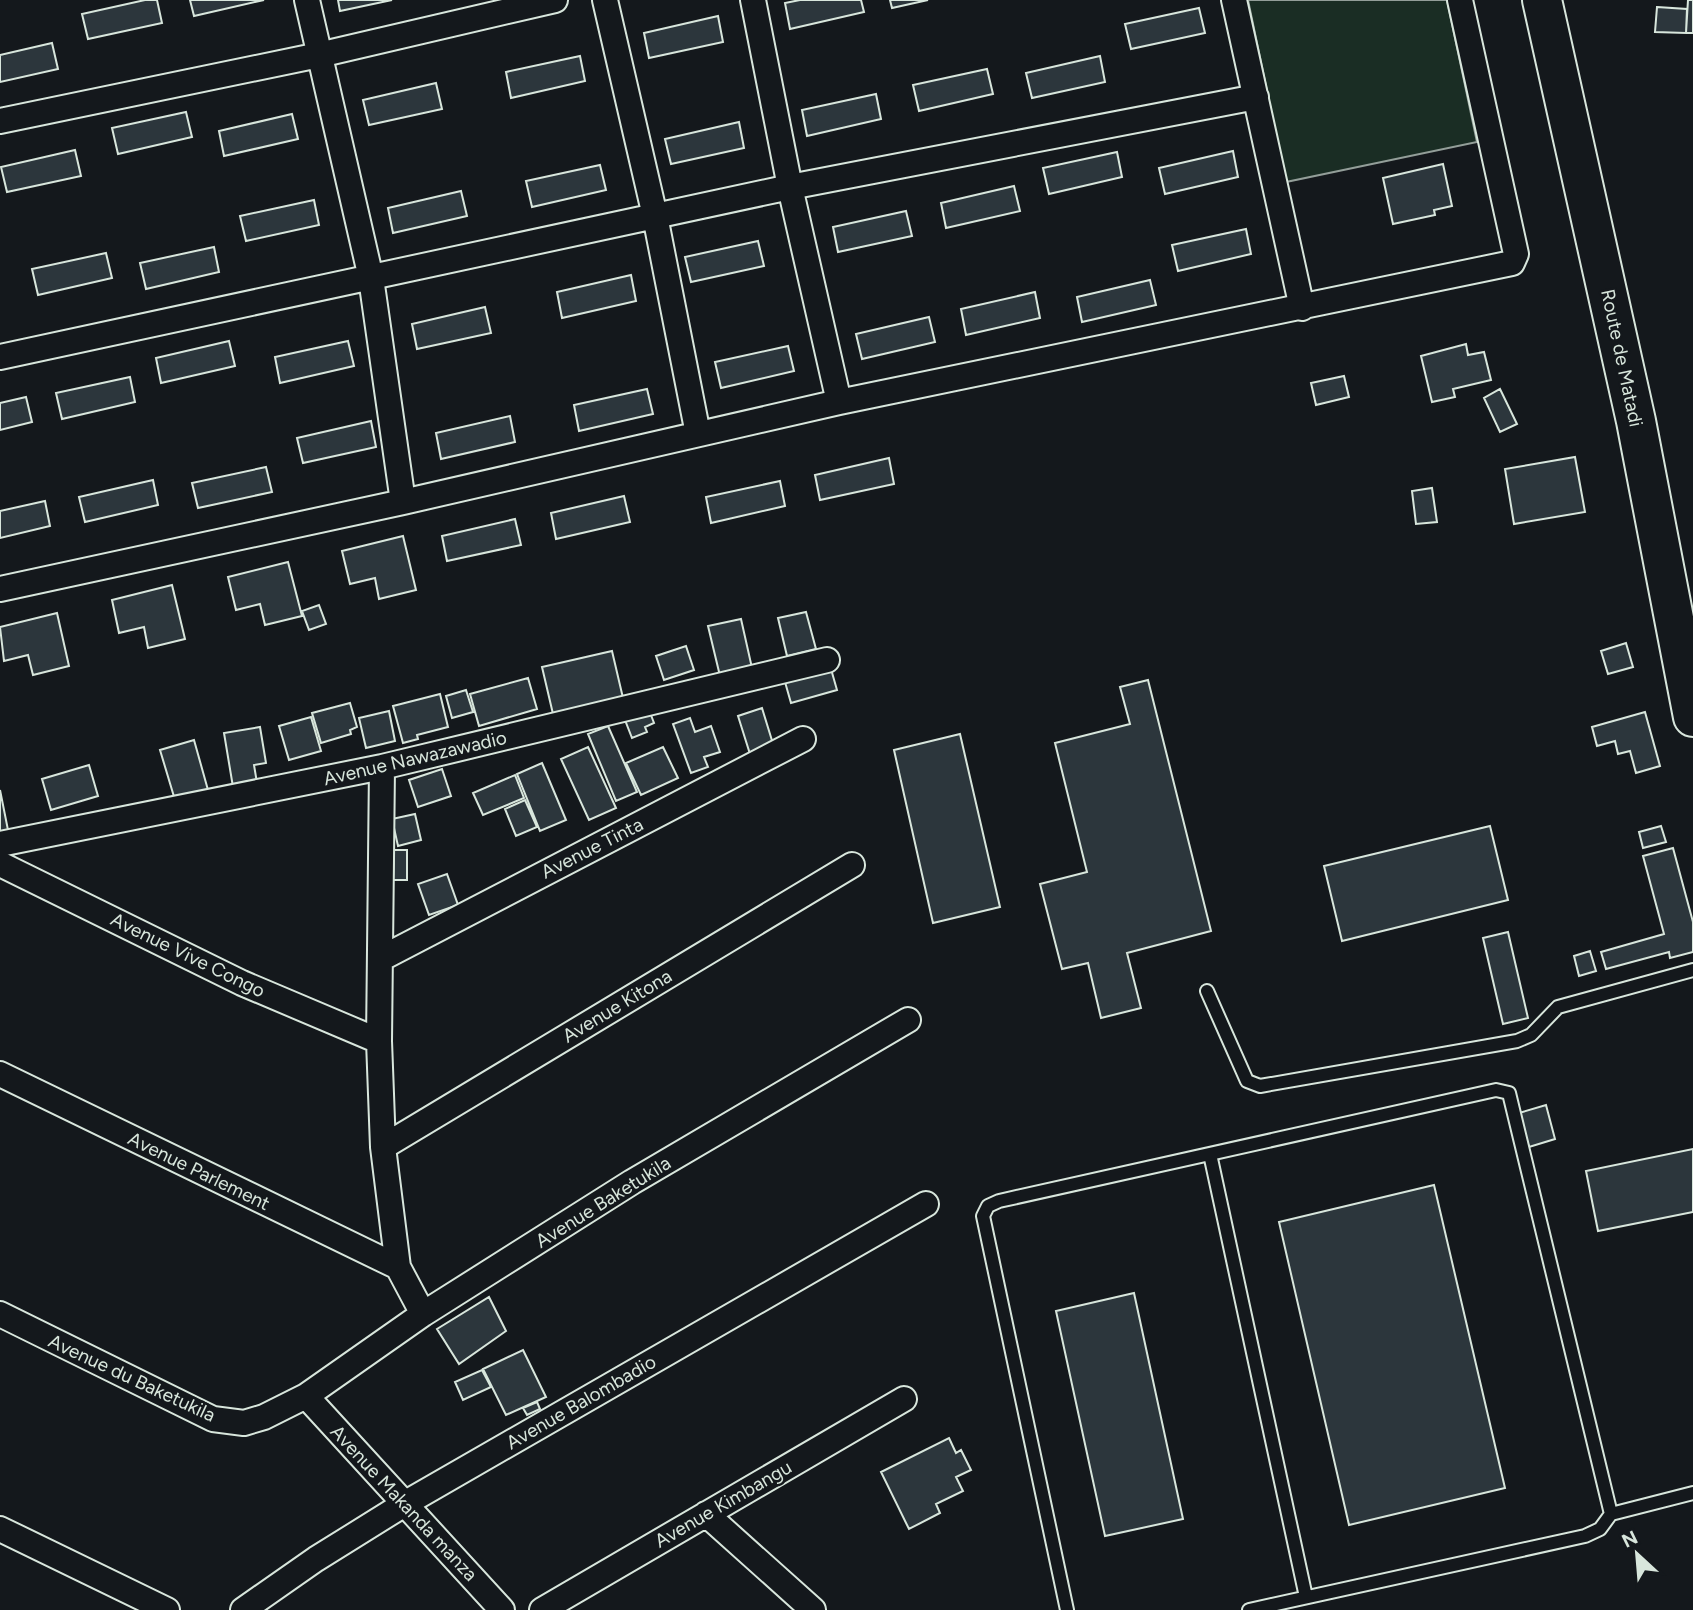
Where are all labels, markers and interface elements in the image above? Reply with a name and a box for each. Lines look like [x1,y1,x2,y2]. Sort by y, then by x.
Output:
street label: Route de Matadi [1596,287,1648,429]
street label: Avenue Nawazawadio [321,726,509,790]
street label: Avenue Tinta [537,812,647,884]
street label: Avenue Vive Congo [107,908,269,1002]
street label: Avenue Kitona [558,964,676,1048]
street label: Avenue Parlement [124,1127,274,1215]
street label: Avenue Baketukila [531,1151,675,1253]
street label: Avenue du Baketukila [45,1329,219,1427]
street label: Avenue Balombadio [502,1350,660,1454]
street label: Avenue Makanda manza [326,1420,482,1586]
street label: Avenue Kimbangu [650,1455,796,1553]
north arrow [1602,1519,1672,1589]
text: N [1618,1526,1641,1553]

